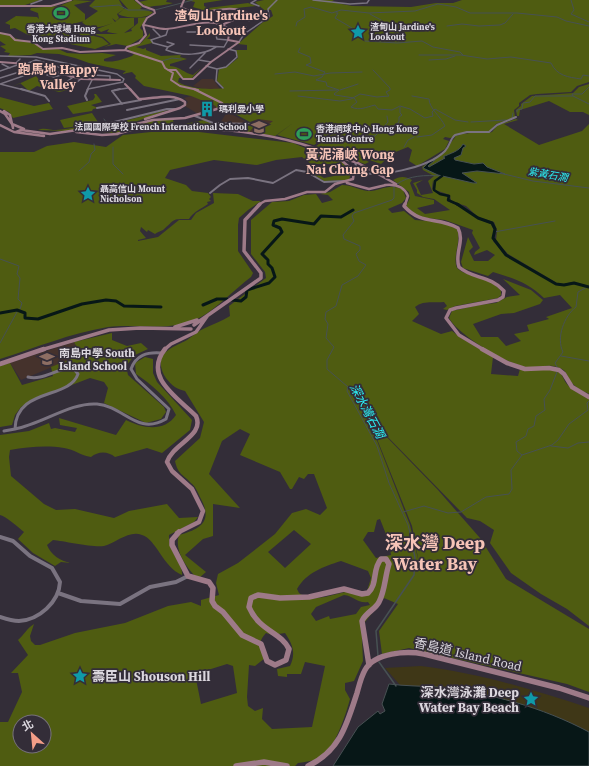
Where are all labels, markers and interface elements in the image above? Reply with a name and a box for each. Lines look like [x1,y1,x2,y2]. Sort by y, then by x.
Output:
sports icon: 香港大球場 Hong Kong Stadium [52,4,70,22]
district label: 渣甸山 Jardine's Lookout [174,7,268,39]
place label: 渣甸山 Jardine's Lookout [370,21,435,43]
place label: 香港大球場 Hong Kong Stadium [26,23,96,45]
place icon: 渣甸山 Jardine's Lookout [349,23,367,41]
district label: 跑馬地 Happy Valley [18,61,98,93]
building icon: 瑪利曼小學 [198,100,216,118]
place label: 瑪利曼小學 [218,103,264,115]
school or university icon: 法國國際學校 French International School [250,118,268,136]
place label: 法國國際學校 French International School [75,121,247,133]
place label: 香港網球中心 Hong Kong Tennis Centre [316,123,418,145]
sports icon: 香港網球中心 Hong Kong Tennis Centre [295,125,313,143]
district label: 黃泥涌峽 Wong Nai Chung Gap [306,146,394,178]
water label: 紫黃石澗 [527,165,571,185]
place label: 聶高信山 Mount Nicholson [100,183,166,205]
place icon: 聶高信山 Mount Nicholson [79,185,97,203]
place label: 南島中學 South Island School [59,346,135,374]
school or university icon: 南島中學 South Island School [38,350,56,368]
water label: 深水灣石澗 [346,381,389,443]
district label: 深水灣 Deep Water Bay [385,530,485,576]
street label: 香島道 Island Road [412,634,524,675]
place icon: 壽臣山 Shouson Hill [71,667,89,685]
place label: 壽臣山 Shouson Hill [92,668,211,685]
place label: 深水灣泳灘 Deep Water Bay Beach [419,684,519,716]
place icon: 深水灣泳灘 Deep Water Bay Beach [522,690,540,708]
north arrow [12,714,52,754]
text: 北 [19,716,36,735]

